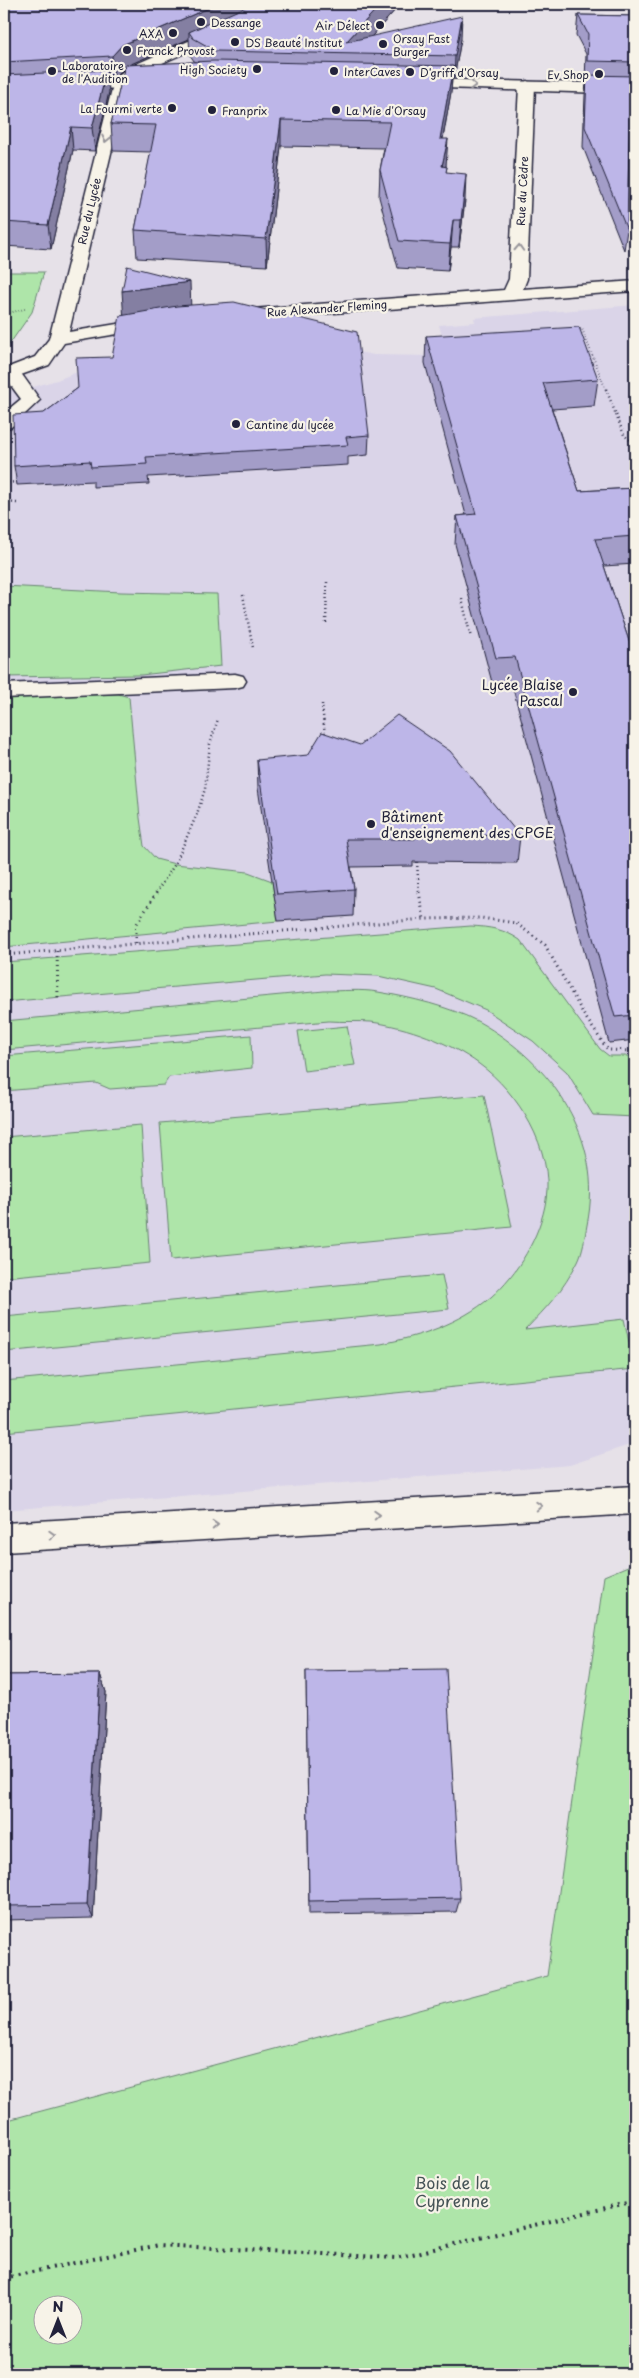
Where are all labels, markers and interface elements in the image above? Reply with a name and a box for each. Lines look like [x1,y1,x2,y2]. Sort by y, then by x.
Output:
place label: Dessange [211,14,261,31]
marker: Dessange [195,16,207,28]
place label: Air Délect [315,17,371,34]
marker: Air Délect [374,19,386,31]
place label: AXA [139,25,163,42]
marker: AXA [167,27,179,39]
place label: Orsay Fast Burger [393,30,451,60]
place label: DS Beauté Institut [245,34,343,51]
marker: DS Beauté Institut [229,36,241,48]
marker: Orsay Fast Burger [377,38,389,50]
place label: Franck Provost [137,42,215,59]
marker: Franck Provost [121,44,133,56]
place label: Laboratoire de l'Audition [62,57,128,87]
place label: High Society [180,61,247,78]
marker: High Society [251,63,263,75]
place label: InterCaves [344,63,401,80]
place label: D'griff d'Orsay [420,64,499,81]
marker: Laboratoire de l'Audition [46,65,58,77]
marker: InterCaves [328,65,340,77]
marker: D'griff d'Orsay [404,66,416,78]
place label: Ev Shop [547,66,589,83]
marker: Ev Shop [593,68,605,80]
one-way arrow [470,80,478,90]
place label: La Fourmi verte [80,100,162,117]
marker: La Fourmi verte [166,102,178,114]
place label: Franprix [222,102,267,119]
place label: La Mie d'Orsay [346,102,426,119]
marker: Franprix [206,104,218,116]
marker: La Mie d'Orsay [330,104,342,116]
one-way arrow [101,135,112,144]
street label: Rue du Cèdre [512,156,532,226]
street label: Rue du Lycée [73,176,105,246]
one-way arrow [514,244,525,252]
street label: Rue Alexander Fleming [266,295,388,321]
place label: Cantine du lycée [246,416,334,433]
marker: Cantine du lycée [230,418,242,430]
place label: Lycée Blaise Pascal [482,674,563,711]
marker: Lycée Blaise Pascal [567,686,579,698]
place label: Bâtiment d'enseignement des CPGE [381,806,554,843]
marker: Bâtiment d'enseignement des CPGE [365,818,377,830]
one-way arrow [535,1500,543,1511]
one-way arrow [373,1510,381,1521]
one-way arrow [211,1520,219,1531]
one-way arrow [49,1529,57,1540]
park label: Bois de la Cyprenne [414,2170,490,2212]
north arrow [32,2296,82,2346]
text: N [52,2296,64,2317]

